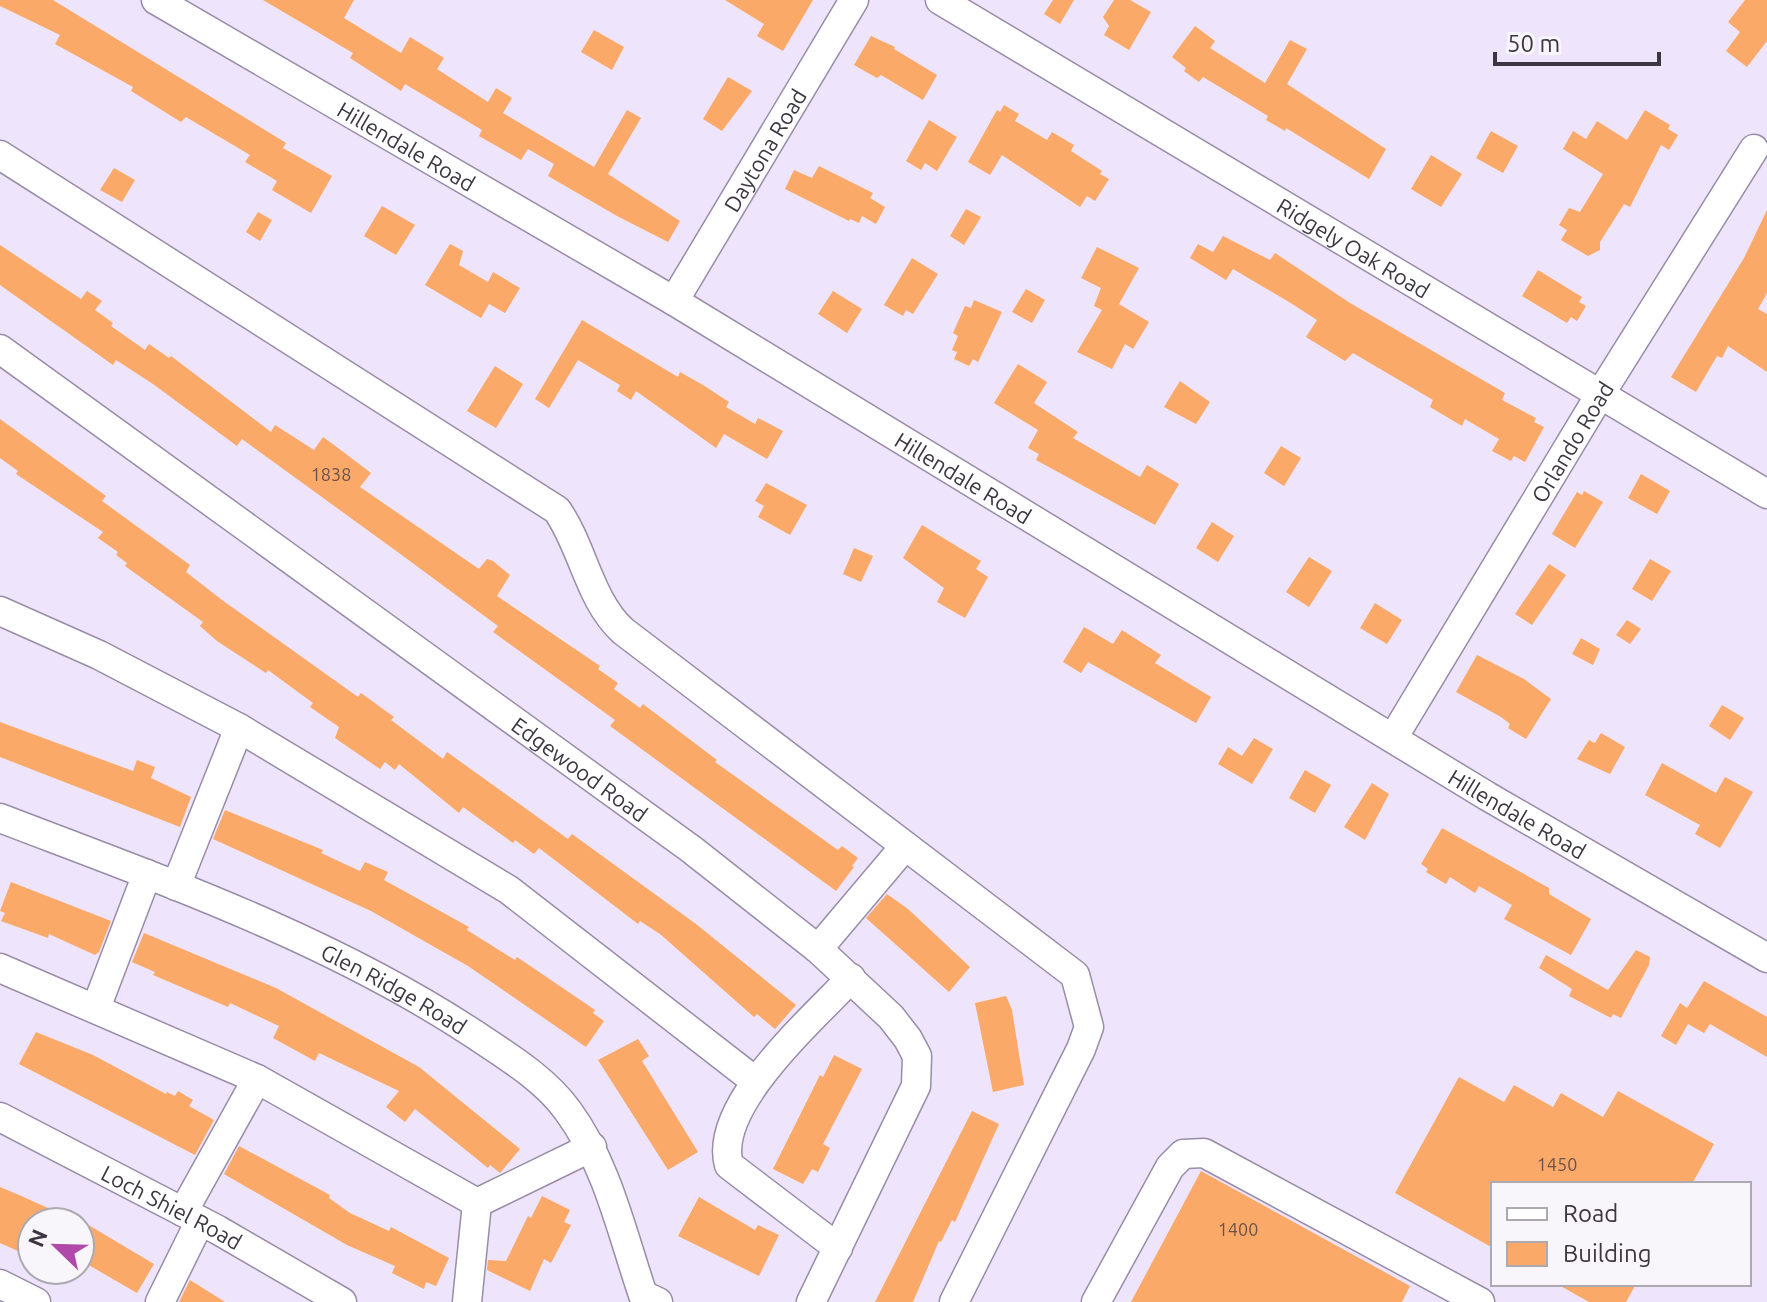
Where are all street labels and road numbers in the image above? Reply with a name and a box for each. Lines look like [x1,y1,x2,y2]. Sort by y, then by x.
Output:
street label: Daytona Road [718,84,811,216]
street label: Hillendale Road [334,96,480,195]
street label: Ridgely Oak Road [1273,192,1435,302]
street label: Orlando Road [1526,377,1618,507]
street label: Hillendale Road [891,426,1036,528]
street label: Edgewood Road [507,711,653,826]
street label: Hillendale Road [1444,763,1591,863]
street label: Glen Ridge Road [317,938,472,1039]
street label: Loch Shiel Road [98,1159,247,1254]

